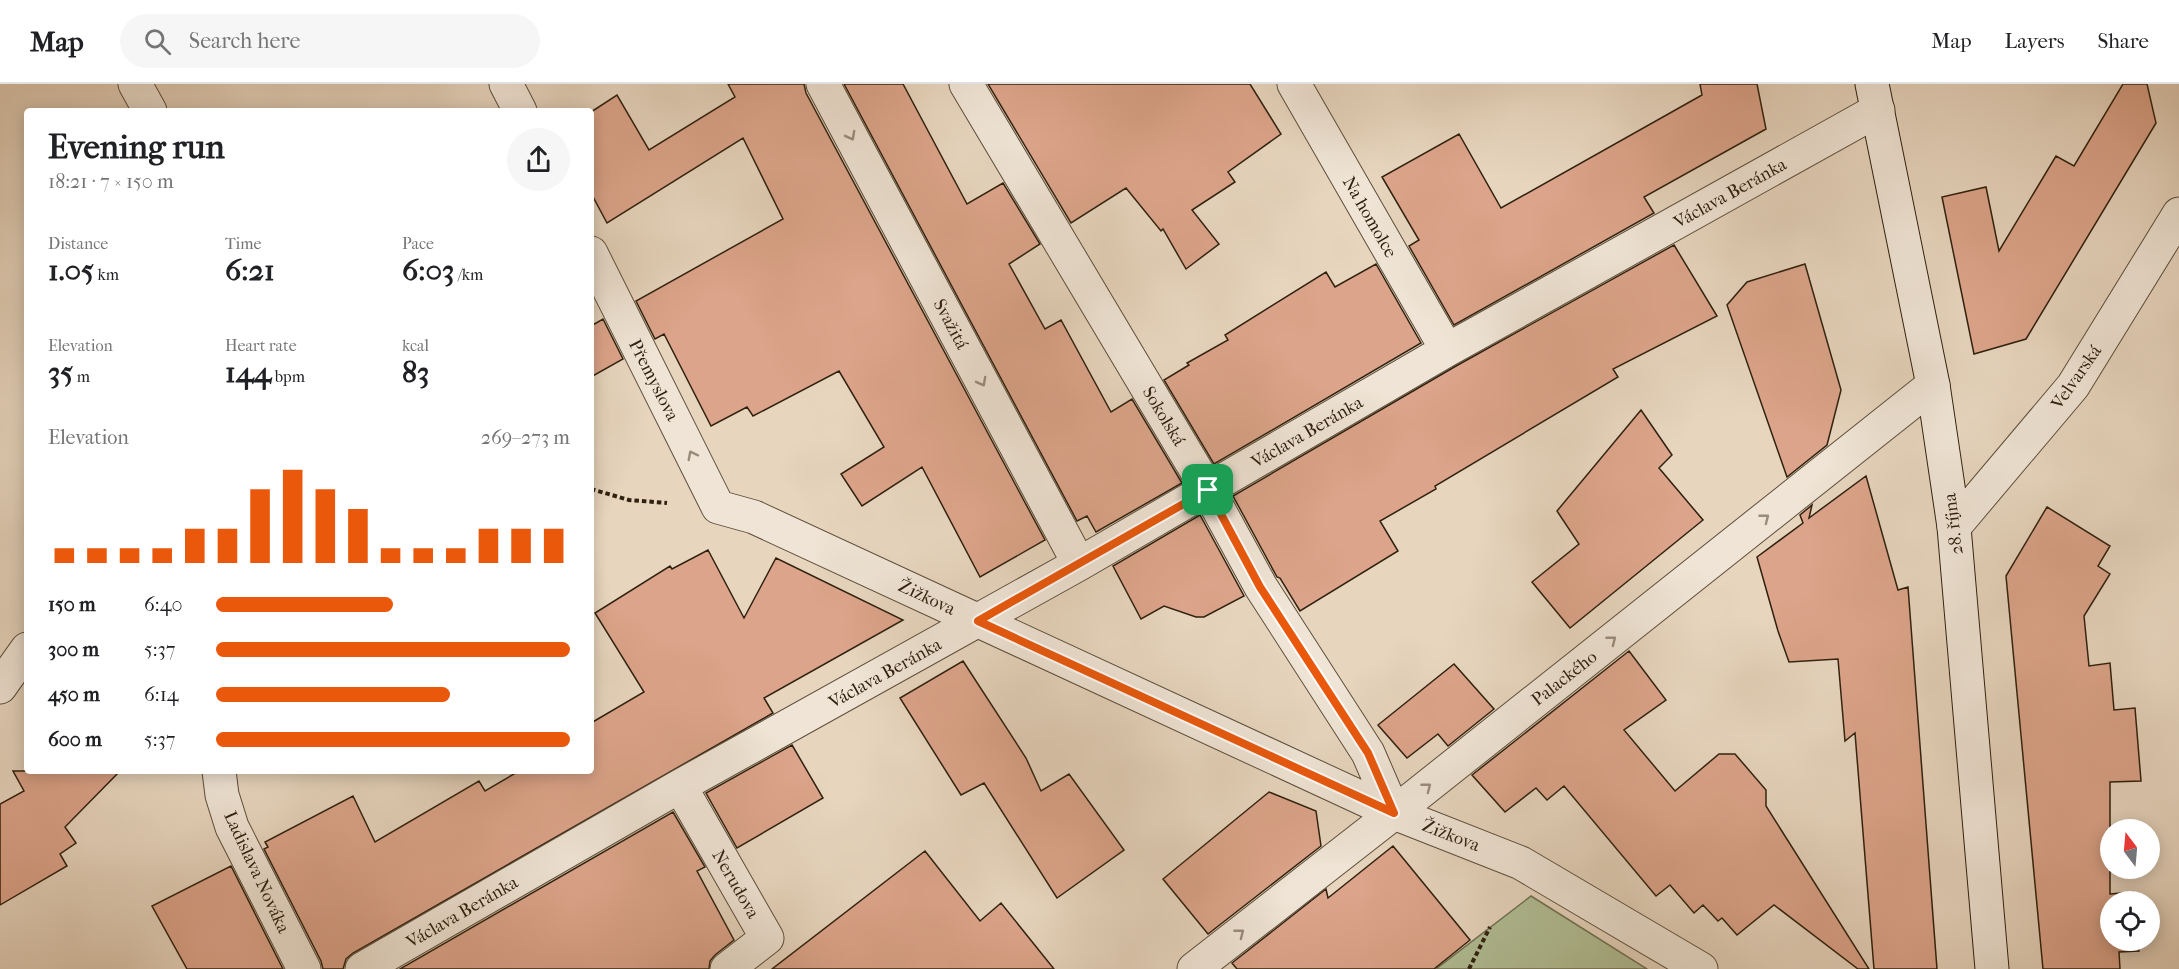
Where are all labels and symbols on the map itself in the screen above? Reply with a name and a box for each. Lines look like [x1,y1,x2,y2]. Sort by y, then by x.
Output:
one-way arrow [844,129,855,140]
street label: Václava Beránka [1669,154,1791,233]
street label: Na homolce [1338,173,1401,262]
street label: Svažitá [929,295,973,354]
street label: Přemyslova [624,336,683,425]
street label: Velvarská [2046,341,2106,414]
one-way arrow [975,376,986,386]
street label: Sokolská [1138,383,1190,450]
street label: Václava Beránka [1247,392,1367,473]
one-way arrow [687,450,699,461]
pin [1182,464,1233,515]
street label: 28. října [1939,491,1968,556]
one-way arrow [1758,515,1769,526]
street label: Žižkova [895,573,960,620]
street label: Václava Beránka [824,634,946,713]
one-way arrow [1605,636,1616,647]
street label: Palackého [1527,646,1601,710]
one-way arrow [1420,784,1431,795]
street label: Ladislava Nováka [219,808,294,937]
street label: Žižkova [1419,813,1484,856]
north arrow [2100,819,2160,879]
street label: Nerudova [708,846,764,923]
street label: Václava Beránka [402,872,522,953]
one-way arrow [1233,929,1244,940]

